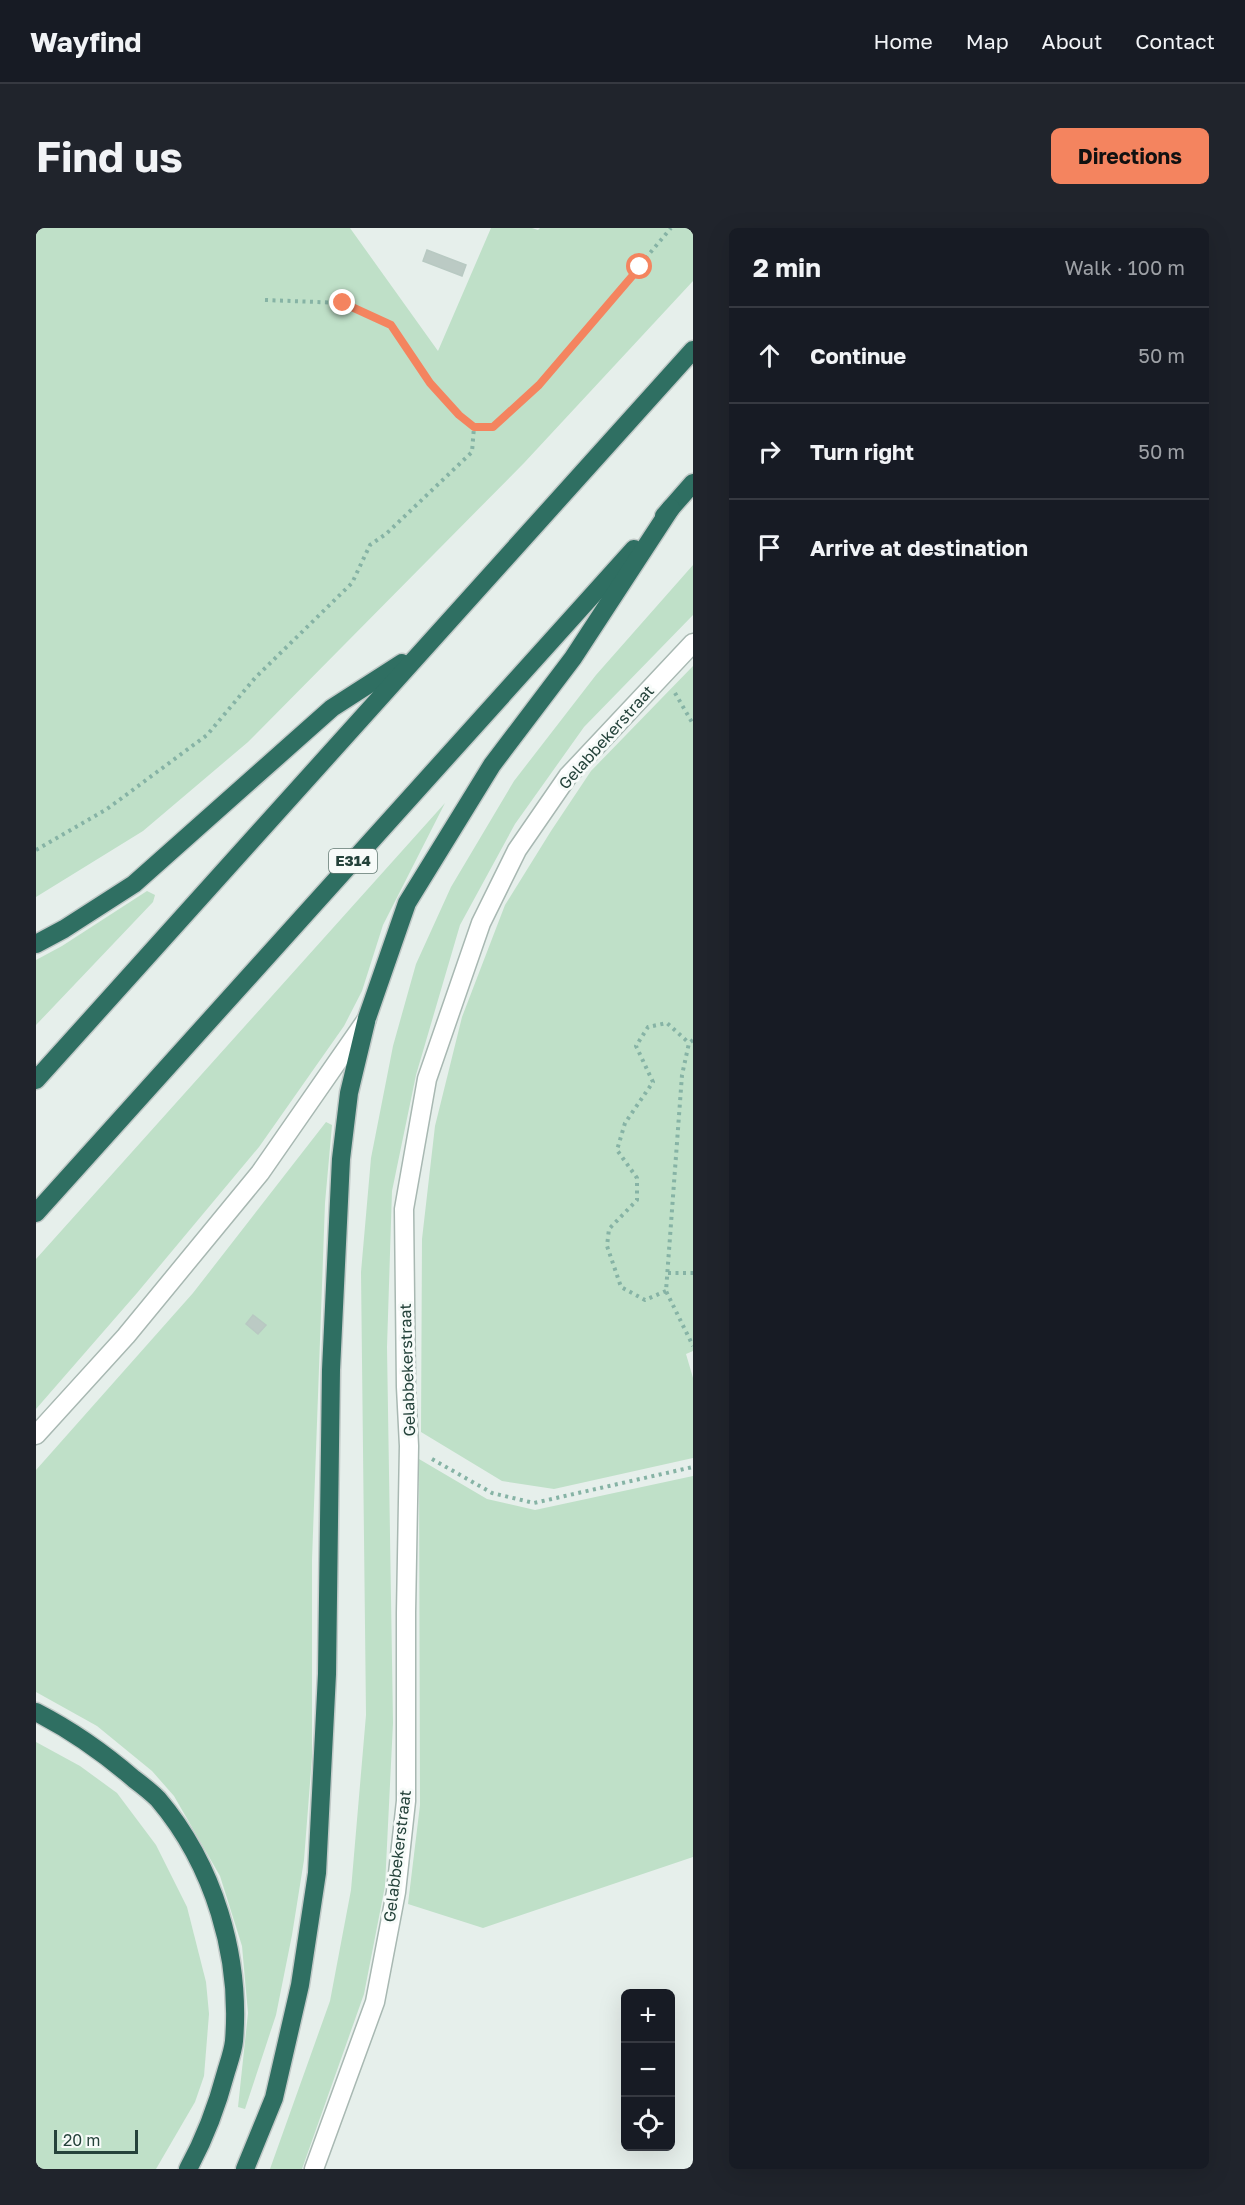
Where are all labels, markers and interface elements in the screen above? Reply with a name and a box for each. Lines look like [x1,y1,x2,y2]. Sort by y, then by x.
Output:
text: Wayfind [30,25,142,58]
text: Home [873,28,933,54]
text: Map [966,28,1009,54]
text: About [1042,28,1102,54]
text: Contact [1135,28,1215,54]
button: Directions [1051,128,1209,184]
text: Find us [36,131,183,181]
text: 2 min [753,252,821,283]
route start [626,253,652,279]
text: Walk · 100 m [1064,255,1185,279]
route end [329,289,355,315]
icon: ahead [753,339,786,372]
text: Continue [810,342,906,369]
text: 50 m [1138,343,1185,367]
icon: right [753,435,786,468]
text: Turn right [810,438,914,465]
text: 50 m [1138,439,1185,463]
icon: arrive [753,531,786,564]
text: Arrive at destination [810,534,1028,561]
street label: Gelabbekerstraat [554,681,658,793]
road number: E314 [329,849,377,873]
street label: Gelabbekerstraat [395,1303,419,1437]
street label: Gelabbekerstraat [379,1789,415,1923]
map controls [621,1989,675,2151]
button: + [621,1989,675,2043]
button: − [621,2043,675,2097]
button: locate [621,2097,675,2151]
scale bar [54,2127,138,2154]
text: 20 m [63,2130,100,2150]

